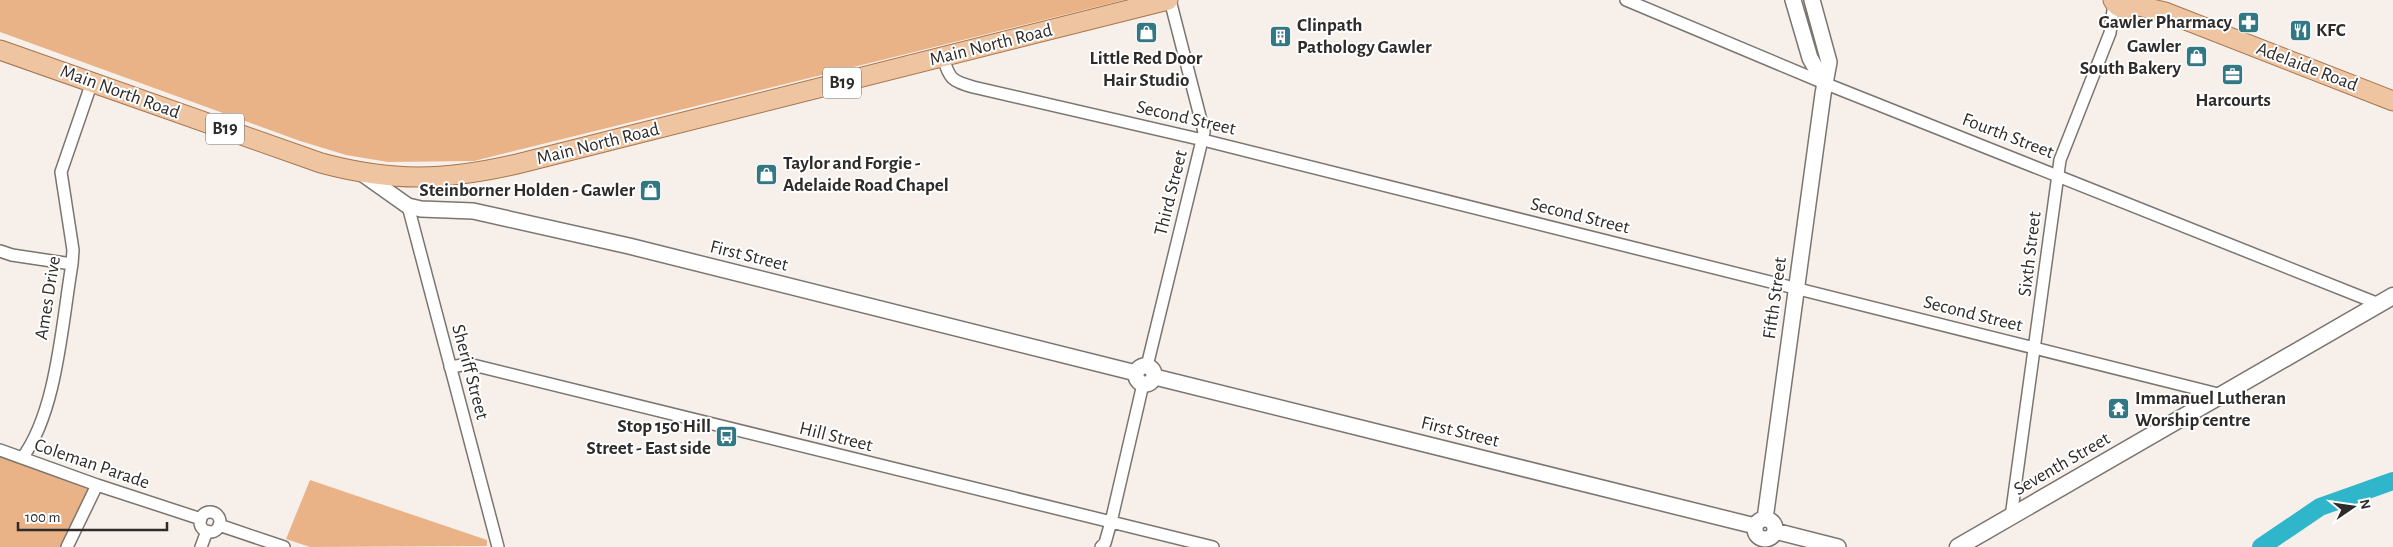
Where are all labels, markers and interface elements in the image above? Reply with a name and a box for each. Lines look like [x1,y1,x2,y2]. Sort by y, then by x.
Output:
pharmacy icon: Gawler Pharmacy [2236,10,2260,34]
place label: Gawler Pharmacy [2099,13,2233,32]
place label: Clinpath Pathology Gawler [1297,16,1432,57]
restaurant icon: KFC [2288,18,2312,42]
shop icon: Little Red Door Hair Studio [1134,20,1158,44]
street label: Main North Road [928,21,1055,69]
place label: KFC [2316,21,2346,40]
building icon: Clinpath Pathology Gawler [1269,24,1293,48]
place label: Gawler South Bakery [2080,37,2182,78]
street label: Adelaide Road [2254,39,2360,95]
shop icon: Gawler South Bakery [2185,45,2209,69]
place label: Little Red Door Hair Studio [1090,49,1203,90]
street label: Main North Road [58,62,183,123]
office icon: Harcourts [2221,62,2245,86]
road number: B19 [823,68,861,99]
place label: Harcourts [2195,91,2271,110]
street label: Second Street [1135,97,1237,139]
street label: Fourth Street [1960,110,2056,162]
road number: B19 [206,114,244,144]
street label: Main North Road [535,120,662,168]
street label: Third Street [1151,148,1191,238]
place label: Taylor and Forgie - Adelaide Road Chapel [783,154,949,195]
shop icon: Taylor and Forgie - Adelaide Road Chapel [755,162,779,186]
shop icon: Steinborner Holden - Gawler [639,178,663,202]
place label: Steinborner Holden - Gawler [419,181,635,200]
street label: Second Street [1529,195,1631,237]
street label: Sixth Street [2015,210,2045,298]
street label: First Street [708,237,790,275]
street label: Ames Drive [32,255,64,341]
street label: Fifth Street [1760,256,1790,340]
street label: Second Street [1922,293,2024,335]
street label: Sheriff Street [448,322,492,422]
place label: Immanuel Lutheran Worship centre [2135,389,2286,430]
temple icon: Immanuel Lutheran Worship centre [2107,397,2131,421]
street label: First Street [1419,413,1501,451]
place label: Stop 150 Hill Street - East side [586,417,711,458]
street label: Hill Street [797,419,875,455]
bus stop icon: Stop 150 Hill Street - East side [715,425,739,449]
street label: Seventh Street [2011,429,2113,499]
street label: Coleman Parade [32,435,152,493]
north arrow [2328,482,2378,532]
text: N [2357,498,2373,511]
scale bar [18,500,166,532]
text: 100 m [25,510,60,525]

